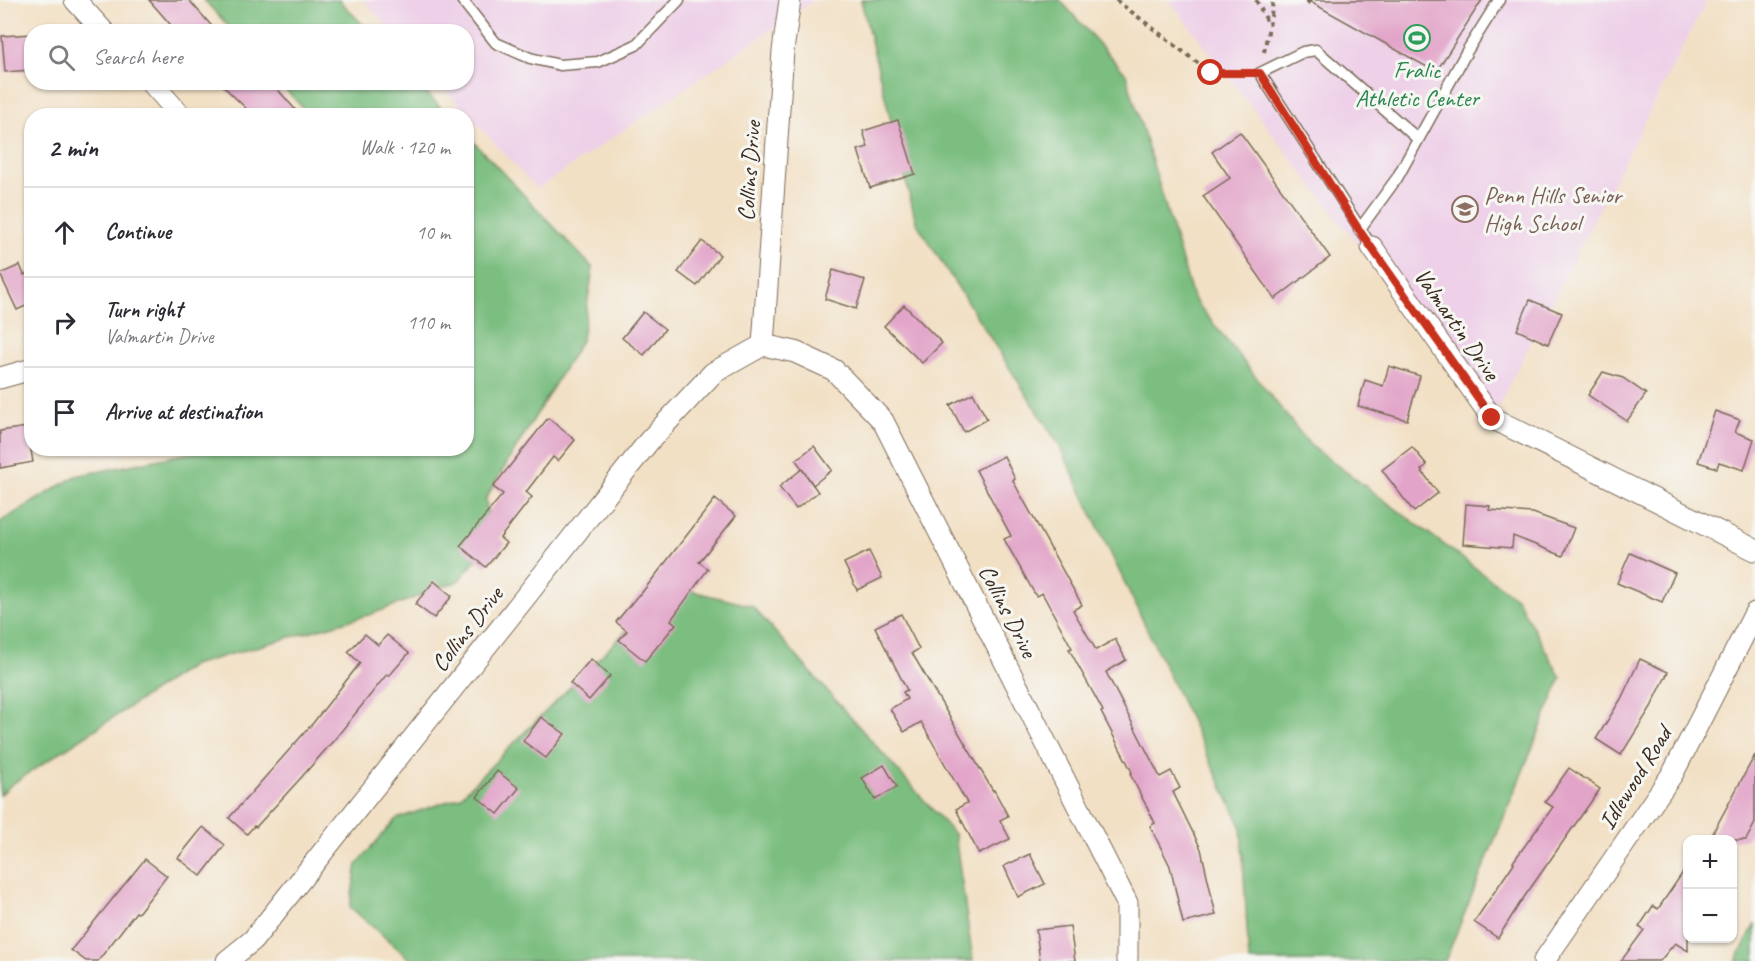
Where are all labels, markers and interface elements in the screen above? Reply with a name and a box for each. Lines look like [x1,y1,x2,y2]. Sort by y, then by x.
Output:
sports icon: Fralic Athletic Center [1402,23,1432,53]
search box [24,24,474,90]
icon: search [45,41,78,74]
text: Search here [93,43,183,71]
place label: Fralic Athletic Center [1355,55,1481,113]
route start [1197,59,1223,85]
street label: Collins Drive [731,118,768,222]
text: 2 min [48,131,98,164]
text: Walk · 120 m [360,135,450,160]
place label: Penn Hills Senior High School [1484,180,1623,238]
school or university icon: Penn Hills Senior High School [1450,194,1480,224]
icon: ahead [48,216,81,249]
text: Continue [105,218,171,246]
text: 10 m [416,220,450,245]
street label: Valmartin Drive [1407,262,1508,388]
text: Turn right [105,296,182,324]
icon: right [48,306,81,339]
text: 110 m [407,310,450,335]
text: Valmartin Drive [105,324,213,349]
icon: arrive [48,396,81,429]
text: Arrive at destination [105,398,262,426]
route end [1478,404,1504,430]
street label: Collins Drive [972,560,1045,664]
street label: Collins Drive [424,579,511,678]
street label: Idlewood Road [1592,718,1680,835]
map controls [1683,835,1737,943]
button: + [1683,835,1737,889]
button: − [1683,889,1737,943]

